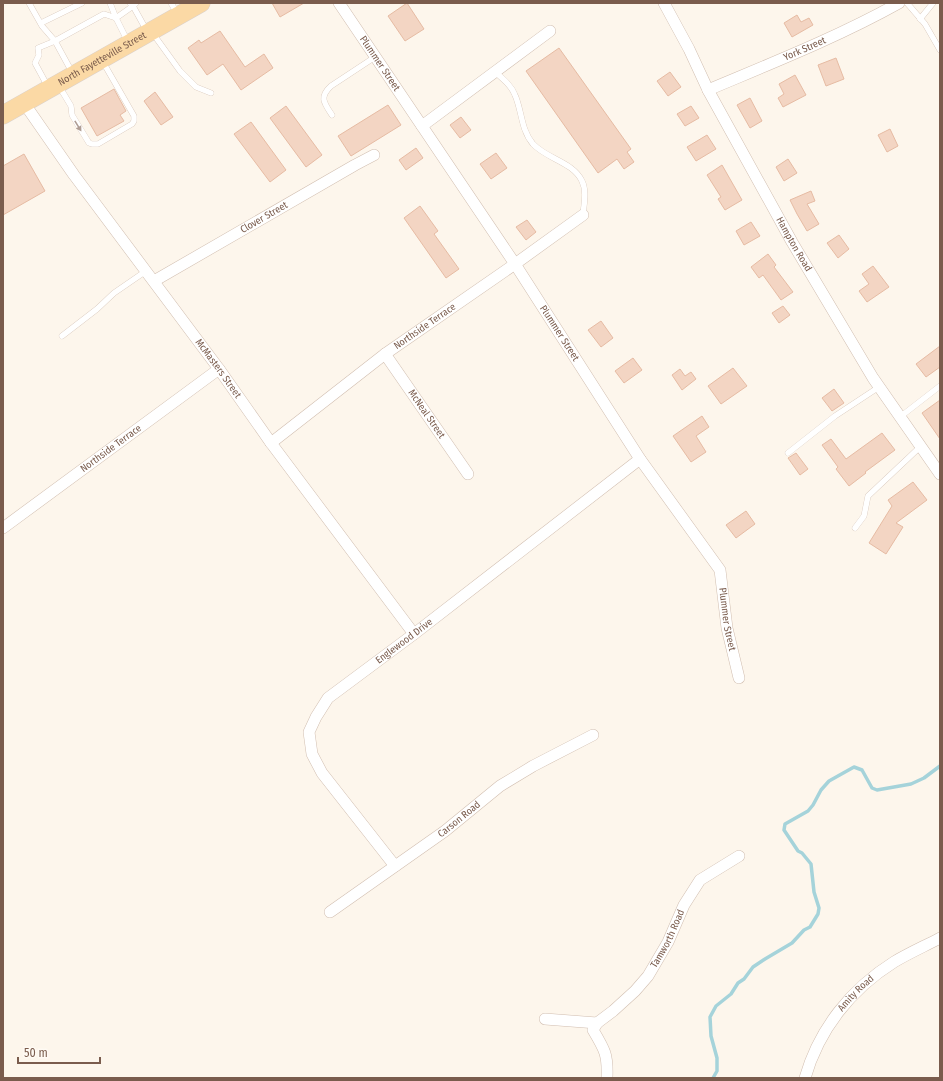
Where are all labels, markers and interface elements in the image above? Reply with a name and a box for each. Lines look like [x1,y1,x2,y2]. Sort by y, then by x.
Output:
street label: North Fayetteville Street [56,29,149,89]
street label: Plummer Street [357,34,403,94]
street label: York Street [782,34,828,64]
one-way arrow [75,120,82,132]
street label: Clover Street [238,199,290,236]
street label: Hampton Road [773,215,814,274]
street label: Northside Terrace [392,301,458,352]
street label: Plummer Street [537,303,582,364]
street label: McMasters Street [193,337,244,401]
street label: McNeal Street [405,387,448,441]
street label: Northside Terrace [78,422,144,475]
street label: Plummer Street [716,587,738,653]
street label: Englewood Drive [373,616,435,666]
street label: Carson Road [436,799,483,840]
street label: Tamworth Road [648,908,687,970]
street label: Amity Road [835,973,876,1014]
scale bar [18,1039,100,1065]
text: 50 m [24,1046,48,1060]

